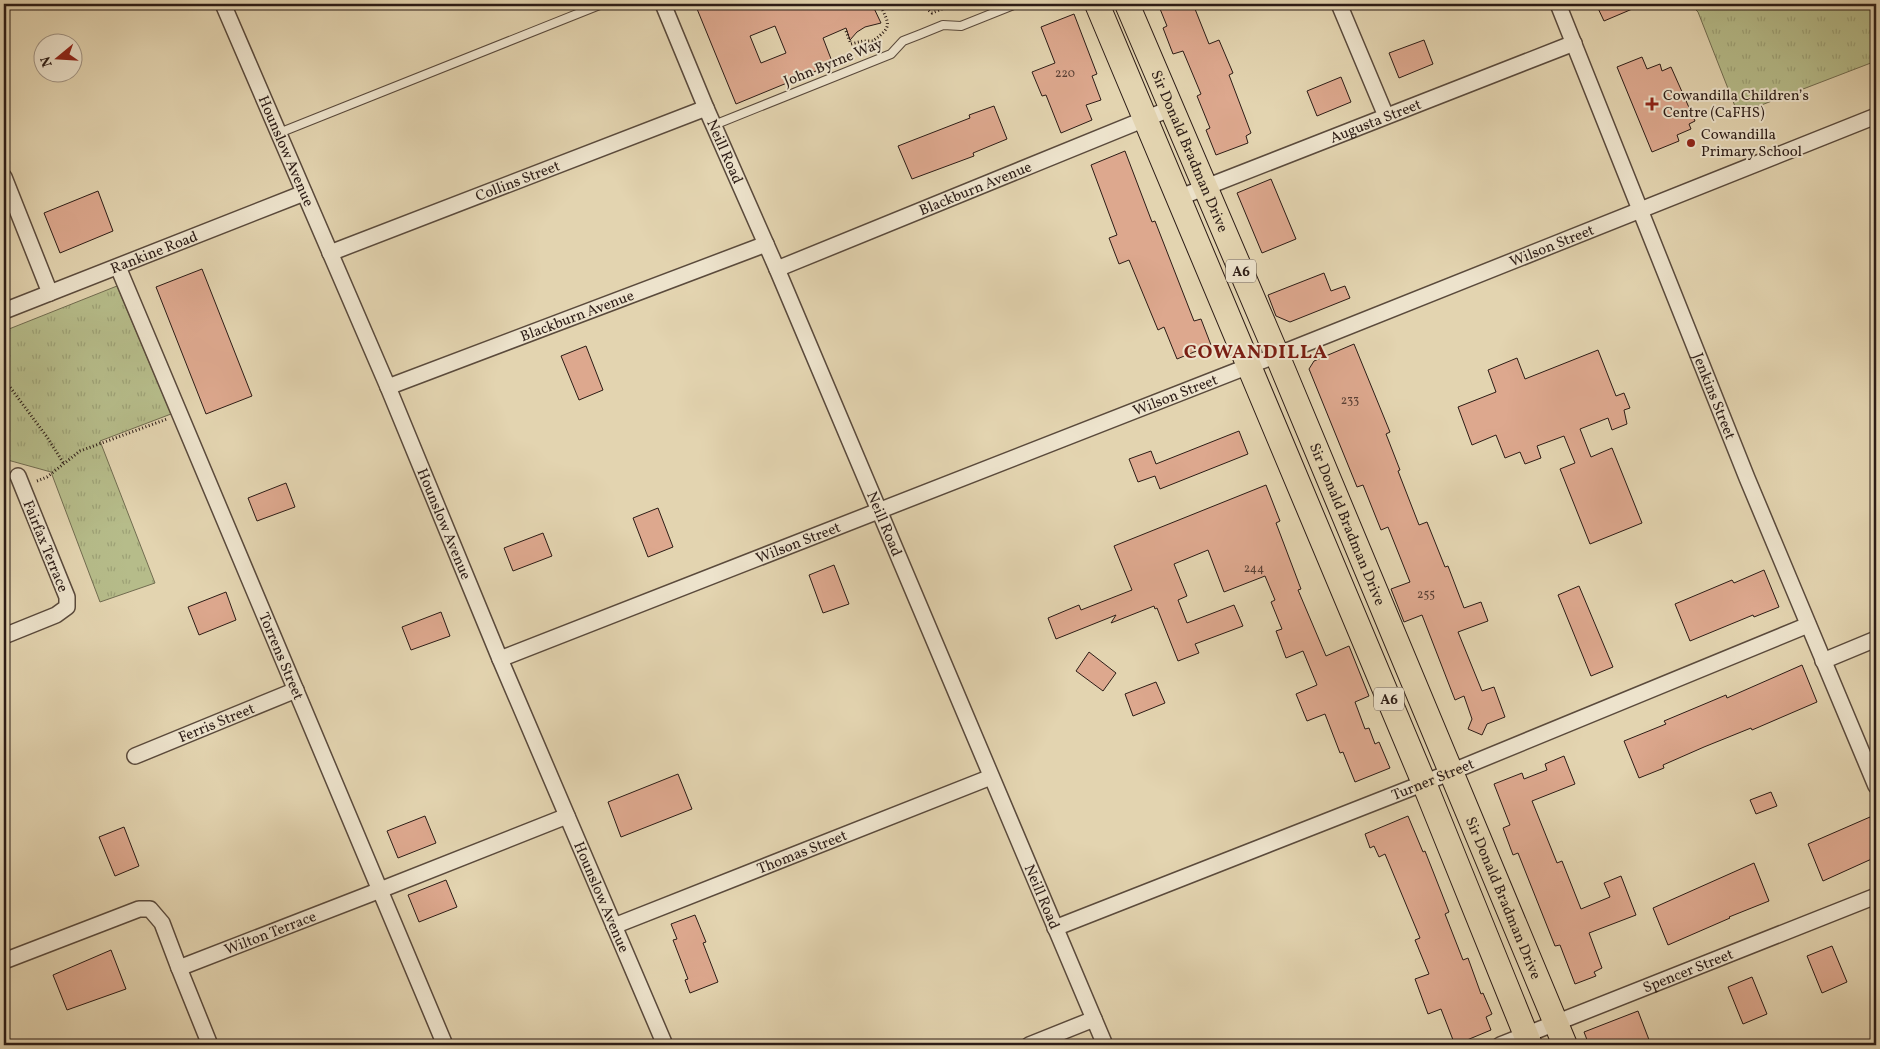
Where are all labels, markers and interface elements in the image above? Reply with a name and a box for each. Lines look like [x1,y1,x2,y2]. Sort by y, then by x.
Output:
north arrow [32,32,82,82]
street label: John Byrne Way [781,34,886,93]
text: N [36,54,58,69]
house number: 220 [1055,66,1075,82]
street label: Sir Donald Bradman Drive [1145,67,1232,236]
place label: Cowandilla Children’s Centre (CaFHS) [1663,86,1809,124]
street label: Hounslow Avenue [252,93,318,210]
street label: Augusta Street [1327,95,1425,149]
marker: Cowandilla Children’s Centre (CaFHS) [1645,97,1659,111]
street label: Neill Road [700,116,747,188]
place label: Cowandilla Primary School [1701,125,1802,163]
marker: Cowandilla Primary School [1685,137,1697,149]
street label: Collins Street [473,156,563,208]
street label: Blackburn Avenue [916,157,1035,222]
street label: Wilson Street [1507,221,1598,273]
street label: Rankine Road [108,227,201,280]
road number: A6 [1226,260,1256,282]
street label: Blackburn Avenue [518,286,637,348]
district label: COWANDILLA [1184,339,1328,367]
street label: Jenkins Street [1686,350,1740,443]
street label: Wilson Street [1130,370,1221,422]
house number: 233 [1341,393,1359,409]
street label: Sir Donald Bradman Drive [1303,440,1390,609]
street label: Hounslow Avenue [411,465,475,583]
street label: Neill Road [860,489,906,560]
street label: Fairfax Terrace [17,497,73,596]
street label: Wilson Street [753,518,844,570]
house number: 244 [1244,561,1264,577]
house number: 255 [1417,587,1435,603]
street label: Torrens Street [252,610,308,704]
road number: A6 [1374,688,1404,711]
street label: Ferris Street [176,699,258,749]
street label: Turner Street [1389,754,1478,807]
street label: Sir Donald Bradman Drive [1459,814,1546,983]
street label: Thomas Street [754,826,850,880]
street label: Hounslow Avenue [567,839,633,956]
street label: Neill Road [1018,862,1064,933]
street label: Wilton Terrace [222,907,320,961]
street label: Spencer Street [1640,945,1737,999]

